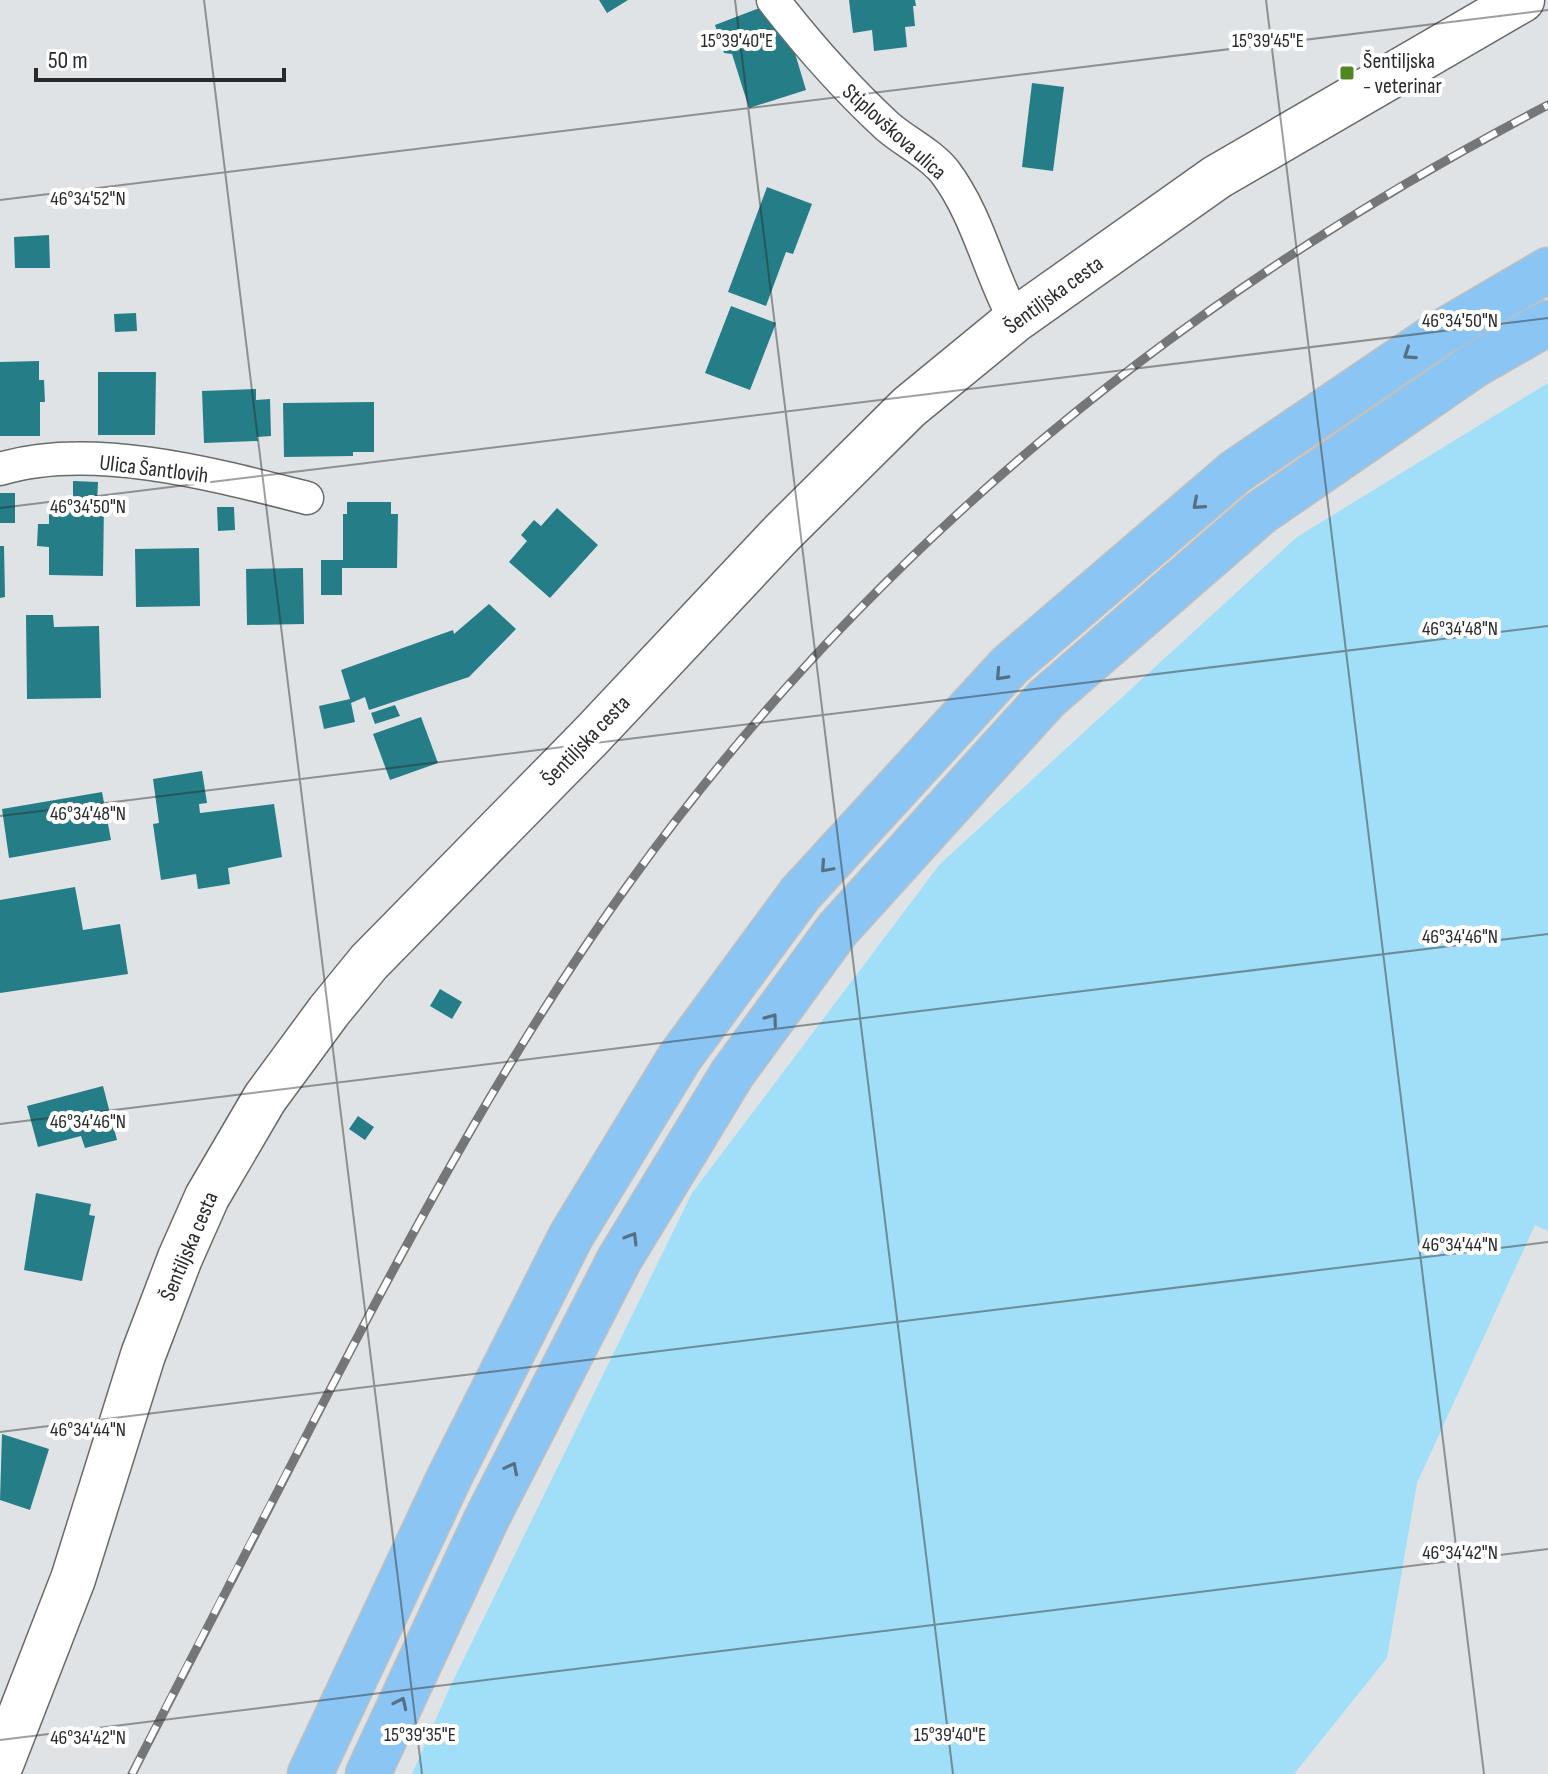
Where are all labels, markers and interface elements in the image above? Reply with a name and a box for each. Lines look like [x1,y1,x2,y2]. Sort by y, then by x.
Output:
text: 15°39'40"E [701,29,773,53]
text: 15°39'45"E [1232,29,1304,53]
scale bar [36,32,284,82]
text: 50 m [48,46,88,75]
place label: Šentiljska - veterinar [1363,48,1442,100]
marker: Šentiljska - veterinar [1338,64,1356,82]
street label: Stiplovškova ulica [836,78,952,186]
text: 46°34'52"N [50,187,126,211]
street label: Šentiljska cesta [999,250,1109,340]
text: 46°34'50"N [1422,309,1498,333]
one-way arrow [1404,344,1418,359]
street label: Ulica Šantlovih [98,449,210,490]
text: 46°34'50"N [50,495,126,519]
one-way arrow [1192,495,1207,509]
text: 46°34'48"N [1422,617,1498,641]
one-way arrow [996,666,1011,680]
street label: Šentiljska cesta [536,690,636,792]
text: 46°34'48"N [50,802,126,826]
one-way arrow [821,857,835,872]
text: 46°34'46"N [1422,925,1498,949]
one-way arrow [763,1013,777,1028]
text: 46°34'46"N [50,1110,126,1134]
street label: Šentiljska cesta [154,1188,224,1305]
one-way arrow [623,1232,638,1247]
text: 46°34'44"N [1422,1233,1498,1257]
text: 46°34'44"N [50,1418,126,1442]
one-way arrow [503,1462,518,1477]
text: 46°34'42"N [1422,1541,1498,1565]
one-way arrow [391,1697,407,1712]
text: 15°39'35"E [384,1723,456,1747]
text: 15°39'40"E [914,1723,986,1747]
text: 46°34'42"N [50,1726,126,1750]

